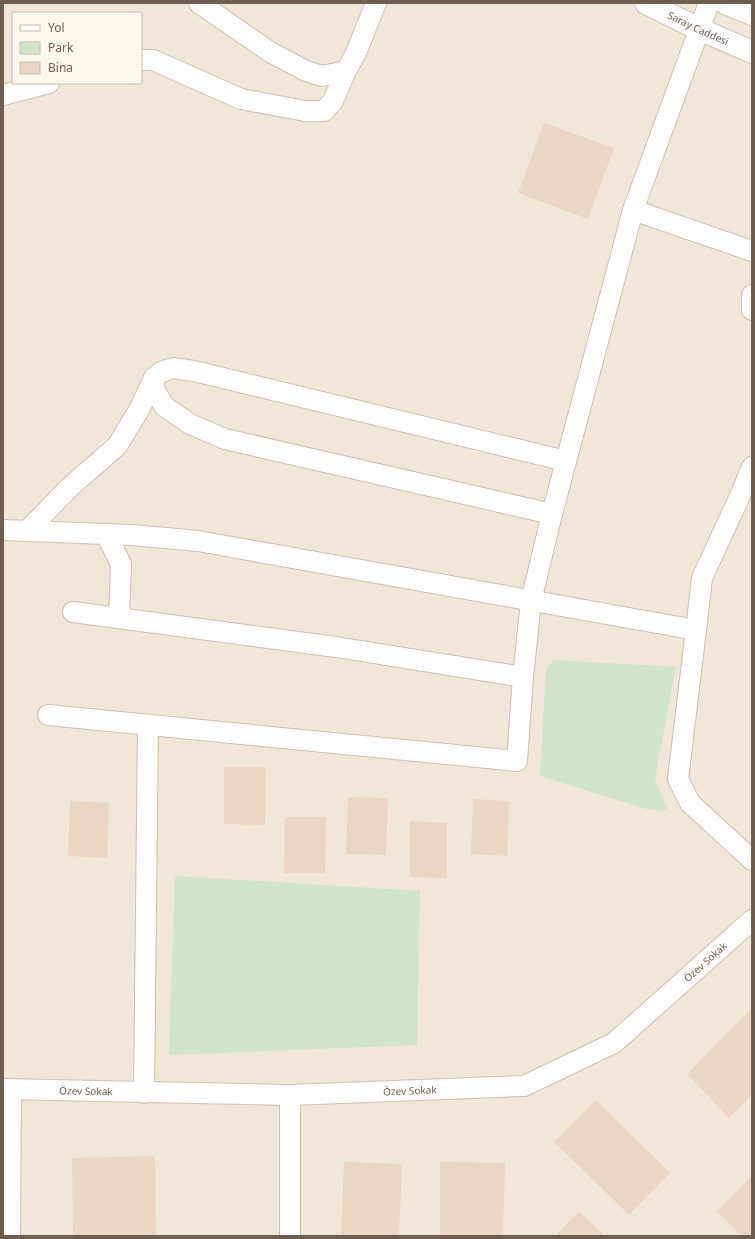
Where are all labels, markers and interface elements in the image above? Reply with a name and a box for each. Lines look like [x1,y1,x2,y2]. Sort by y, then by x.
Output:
street label: Saray Caddesi [665,8,731,48]
legend [12,12,142,84]
text: Yol [48,19,65,36]
text: Park [48,39,74,56]
text: Bina [48,59,73,76]
street label: Özev Sokak [680,938,730,985]
street label: Özev Sokak [383,1082,438,1098]
street label: Özev Sokak [59,1083,114,1098]

